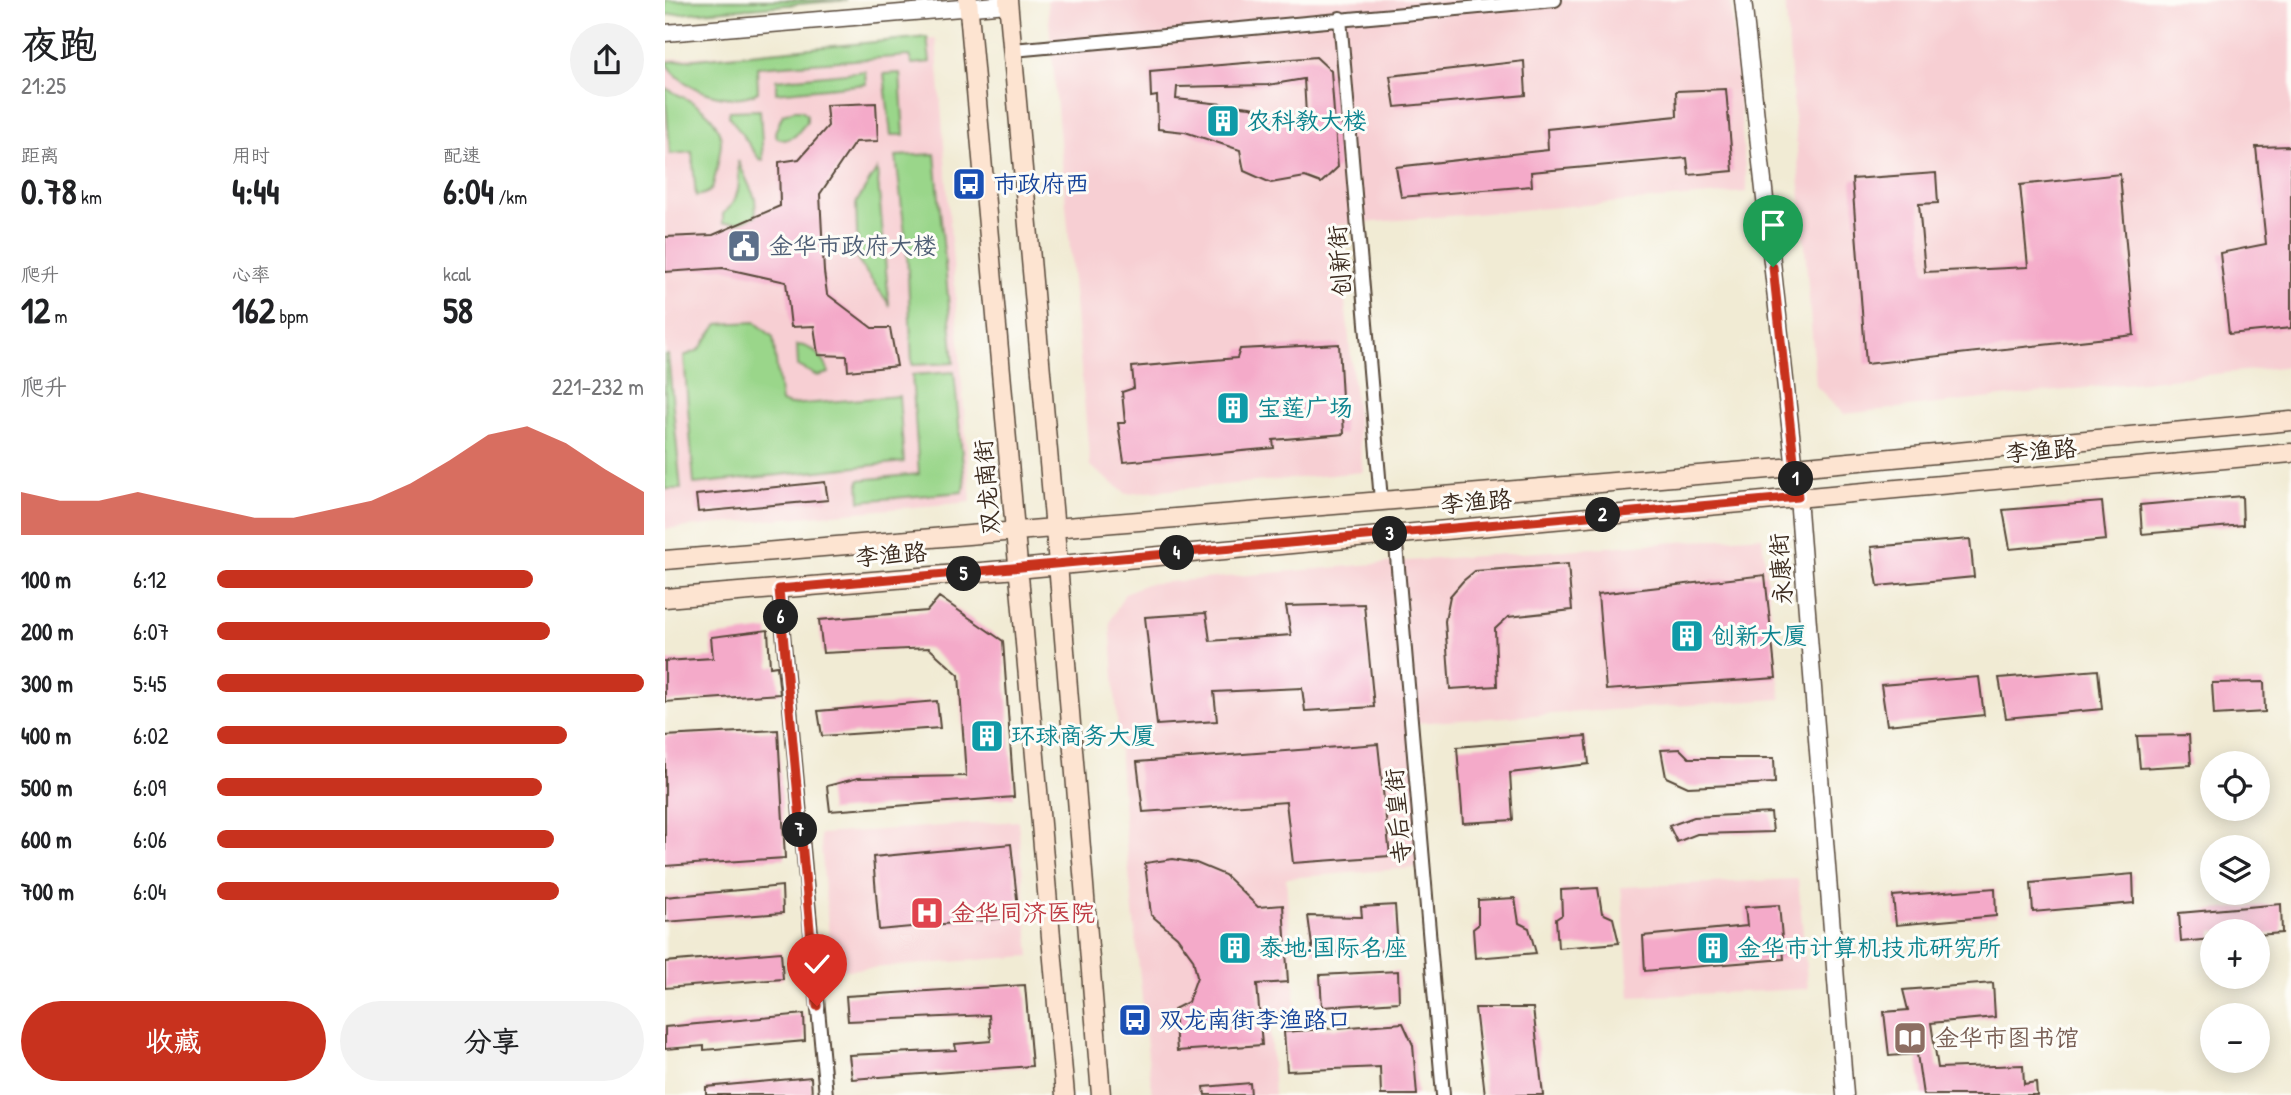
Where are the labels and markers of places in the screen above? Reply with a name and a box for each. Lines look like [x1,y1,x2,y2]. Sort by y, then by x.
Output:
building icon: 农科教大楼 [1204,102,1242,140]
place label: 农科教大楼 [1247,104,1367,136]
bus stop icon: 市政府西 [950,165,988,203]
place label: 市政府西 [993,167,1089,199]
pin [1743,195,1803,267]
public building icon: 金华市政府大楼 [725,227,763,265]
place label: 金华市政府大楼 [769,229,937,261]
building icon: 宝莲广场 [1214,389,1252,427]
place label: 宝莲广场 [1257,391,1353,423]
pin: 1 [1779,462,1813,496]
pin: 2 [1585,498,1621,532]
pin: 3 [1373,516,1407,552]
pin: 4 [1159,536,1195,570]
pin: 5 [947,556,981,592]
pin: 6 [764,600,799,634]
building icon: 创新大厦 [1668,617,1706,655]
place label: 创新大厦 [1711,619,1807,651]
building icon: 环球商务大厦 [968,717,1006,755]
place label: 环球商务大厦 [1011,719,1155,751]
pin: 7 [783,812,817,848]
hospital icon: 金华同济医院 [908,894,946,932]
place label: 金华同济医院 [951,896,1095,928]
building icon: 泰地·国际名座 [1216,929,1254,967]
building icon: 金华市计算机技术研究所 [1694,929,1732,967]
place label: 泰地·国际名座 [1259,931,1408,963]
place label: 金华市计算机技术研究所 [1737,931,2001,963]
pin [787,934,847,1006]
bus stop icon: 双龙南街李渔路口 [1116,1001,1154,1039]
place label: 双龙南街李渔路口 [1159,1003,1351,1035]
library icon: 金华市图书馆 [1891,1019,1929,1057]
place label: 金华市图书馆 [1935,1021,2079,1053]

